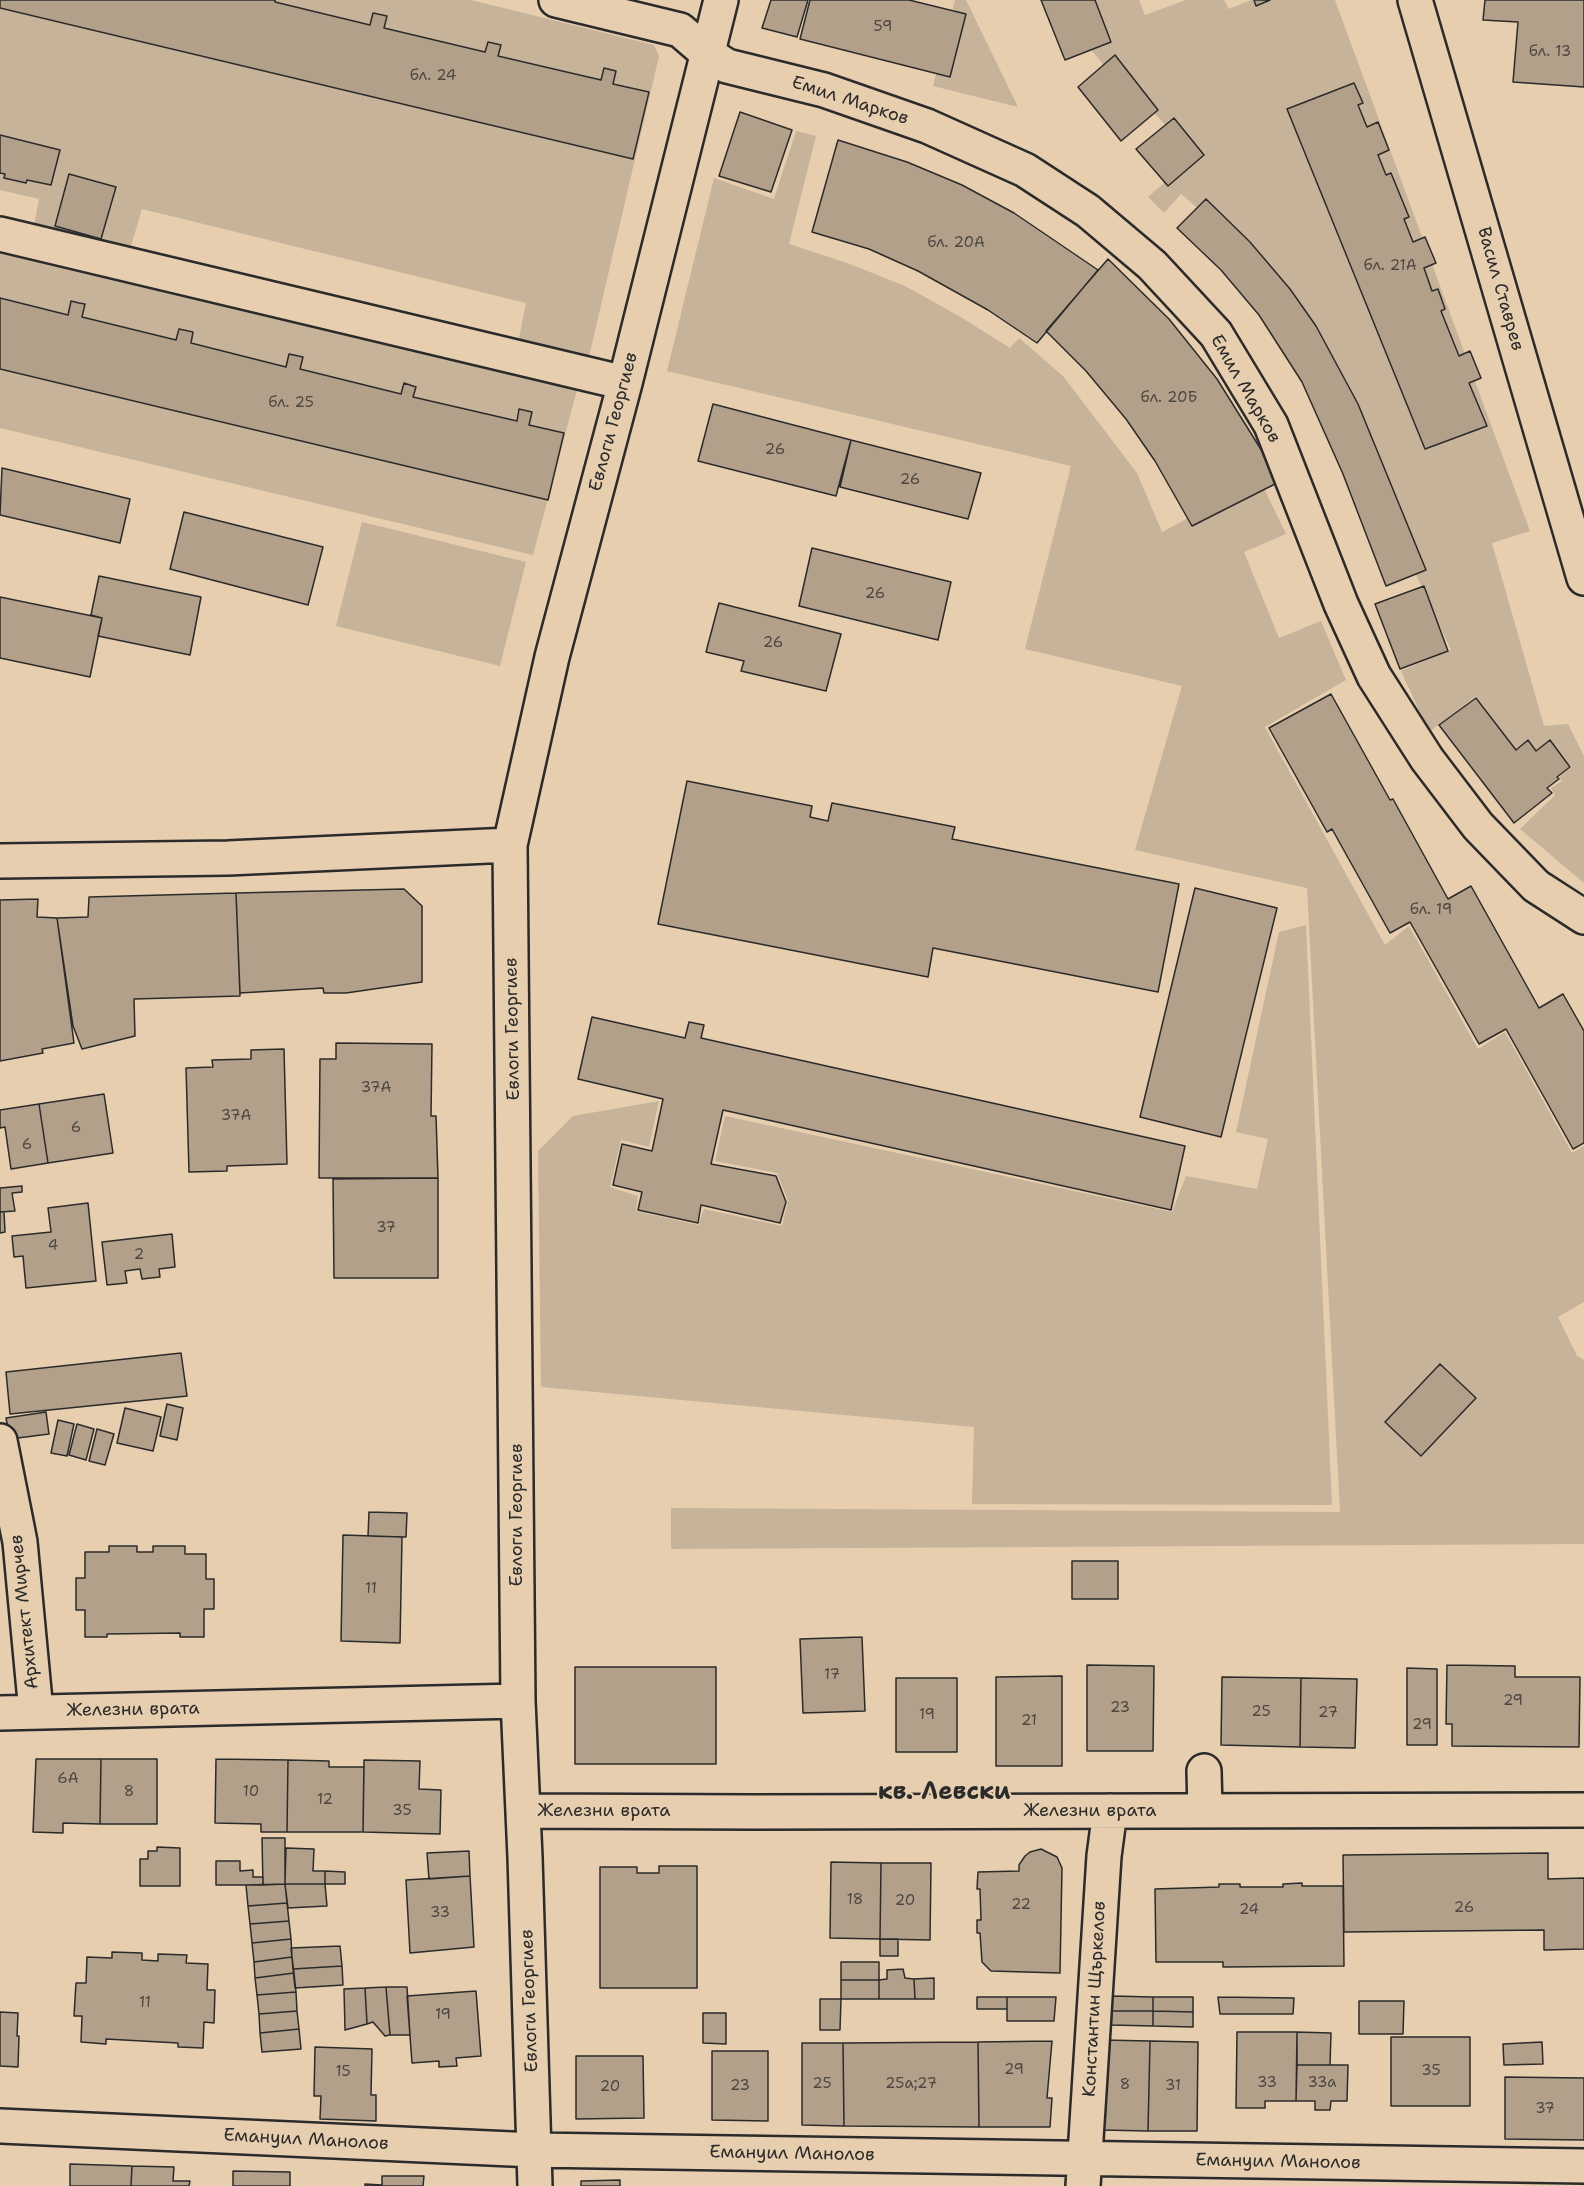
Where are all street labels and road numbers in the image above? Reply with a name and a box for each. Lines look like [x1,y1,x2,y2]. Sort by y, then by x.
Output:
street label: Емил Марков [789,72,911,130]
street label: Васил Ставрев [1472,225,1528,353]
street label: Емил Марков [1205,331,1285,447]
street label: Евлоги Георгиев [585,350,643,494]
street label: Евлоги Георгиев [501,957,525,1101]
street label: Евлоги Георгиев [506,1443,528,1587]
street label: Архитект Мирчев [6,1534,44,1690]
street label: Железни врата [66,1698,200,1722]
street label: Железни врата [537,1800,671,1822]
street label: Железни врата [1023,1800,1157,1822]
street label: Константин Щъркелов [1079,1901,1111,2097]
street label: Евлоги Георгиев [517,1929,543,2073]
street label: Емануил Манолов [223,2125,389,2155]
street label: Емануил Манолов [709,2142,875,2166]
street label: Емануил Манолов [1195,2150,1361,2174]

